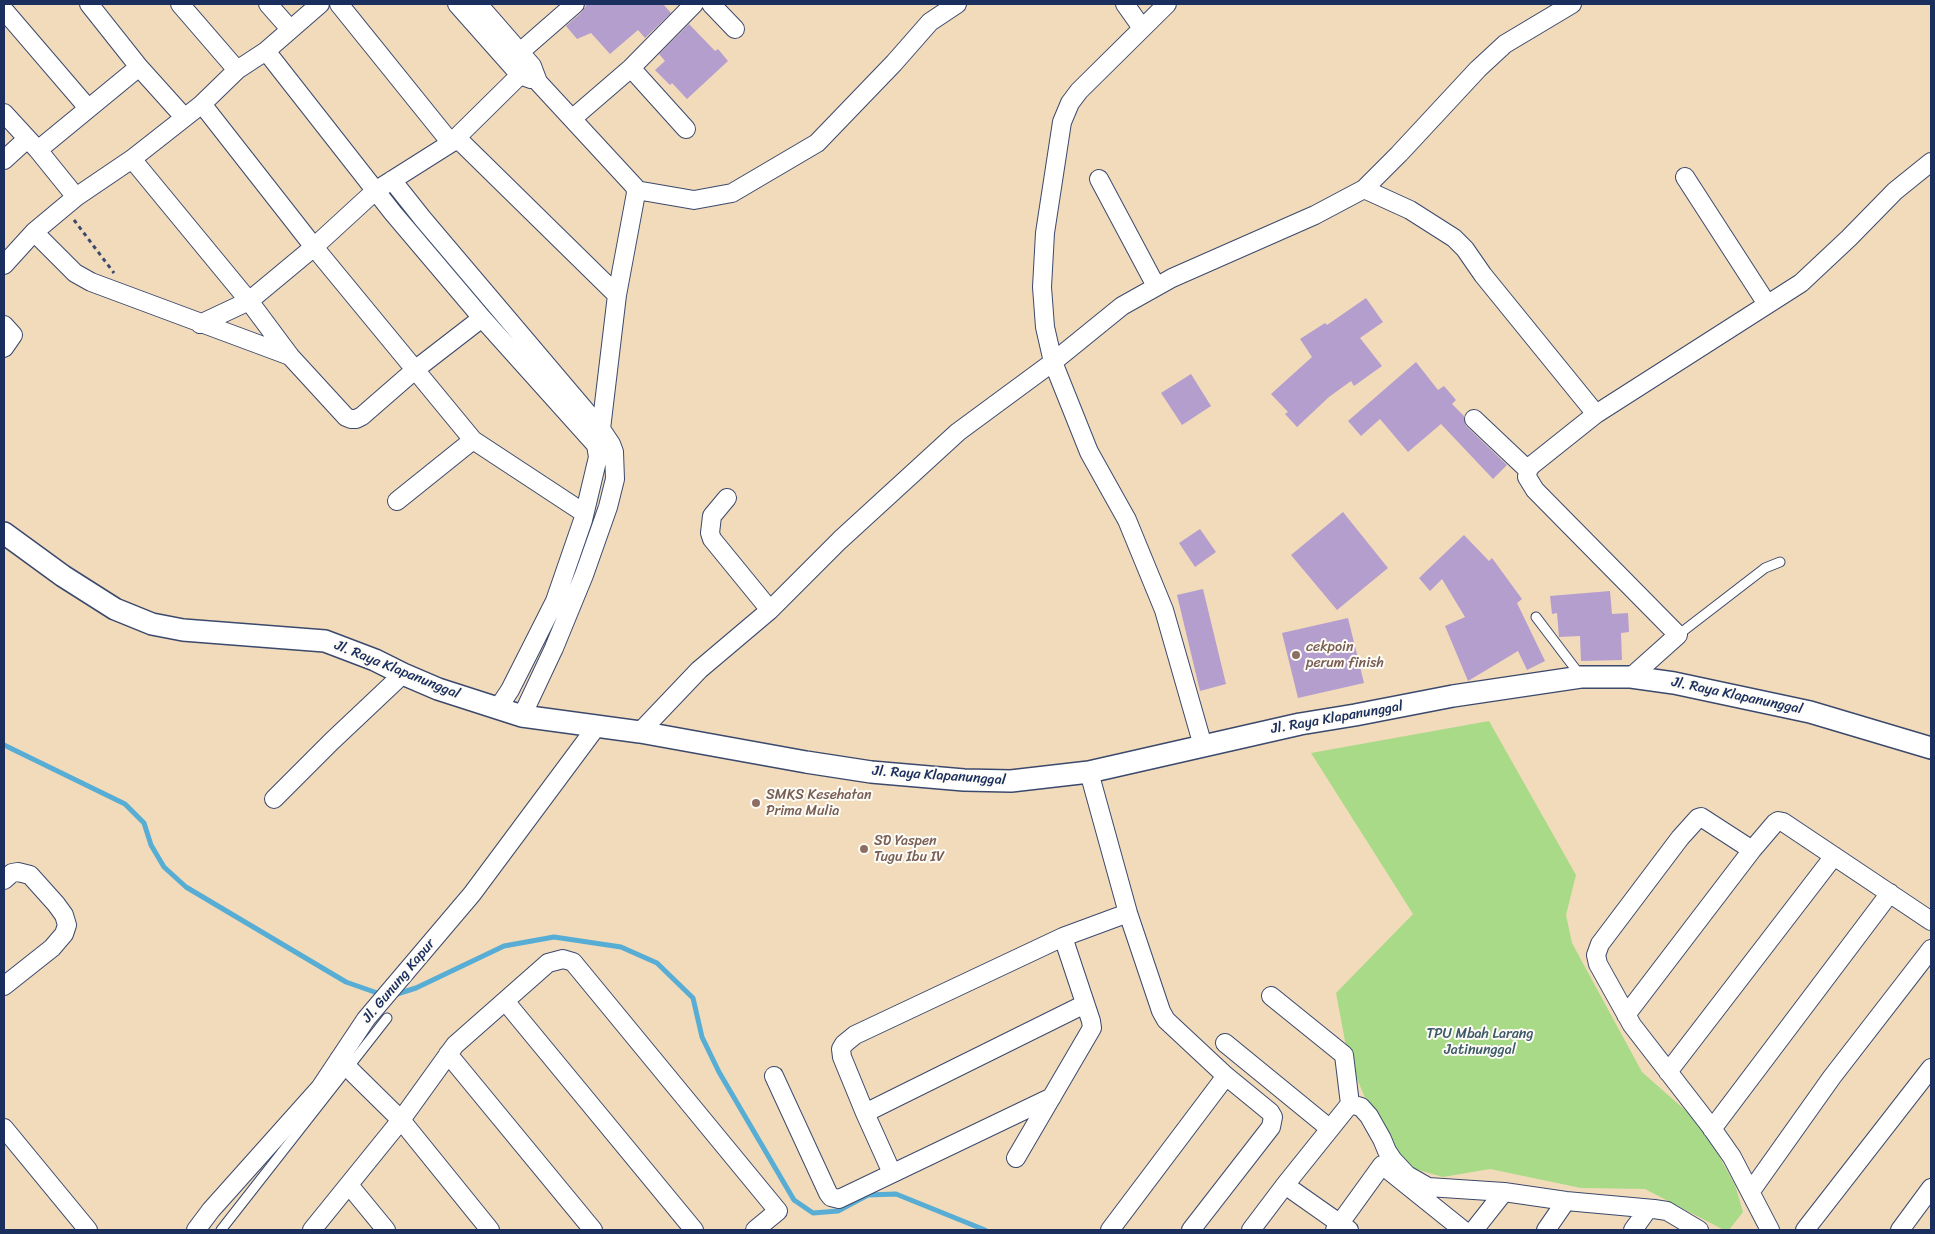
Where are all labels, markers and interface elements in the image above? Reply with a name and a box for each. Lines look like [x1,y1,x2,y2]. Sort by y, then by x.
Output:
street label: Jl. Raya Klapanunggal [332,637,462,703]
place label: cekpoin perum finish [1306,639,1384,672]
marker: cekpoin perum finish [1290,649,1302,661]
street label: Jl. Raya Klapanunggal [1670,674,1804,718]
street label: Jl. Raya Klapanunggal [1270,698,1404,738]
street label: Jl. Raya Klapanunggal [872,763,1006,789]
place label: SMKS Kesehatan Prima Mulia [766,787,872,820]
marker: SMKS Kesehatan Prima Mulia [750,797,762,809]
place label: SD Yaspen Tugu Ibu IV [874,833,944,866]
marker: SD Yaspen Tugu Ibu IV [858,843,870,855]
street label: Jl. Gunung Kapur [359,936,439,1026]
park label: TPU Mbah Larang Jatinunggal [1427,1026,1533,1058]

